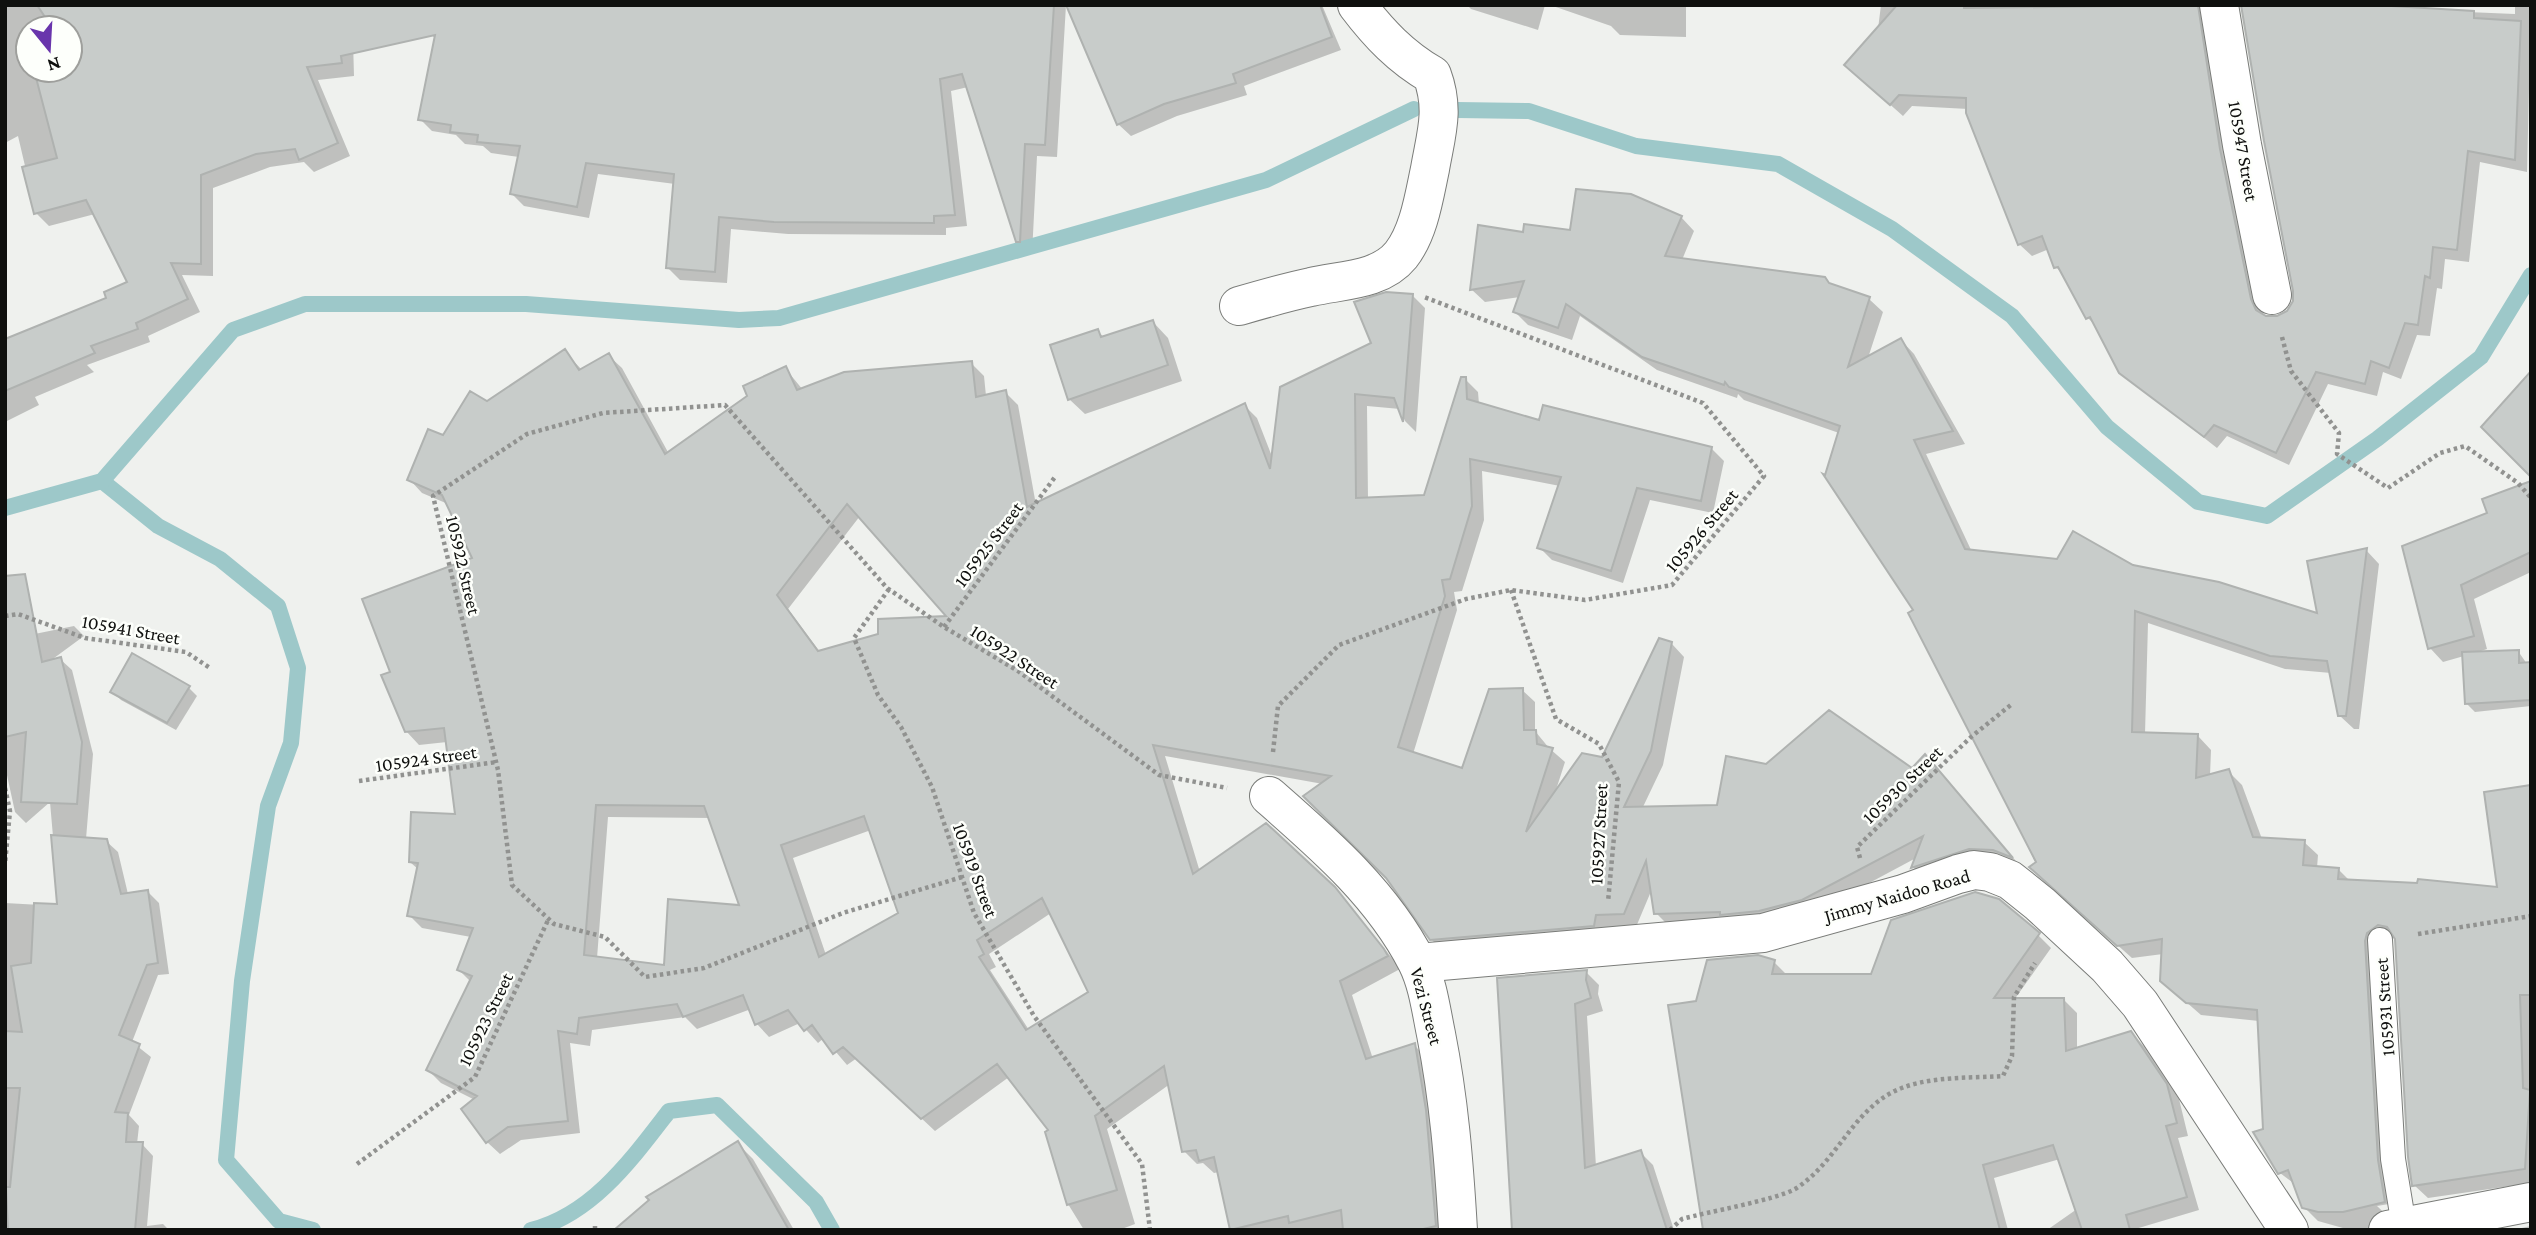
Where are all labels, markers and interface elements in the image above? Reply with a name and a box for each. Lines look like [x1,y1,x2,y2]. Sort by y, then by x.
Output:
north arrow [14,14,84,84]
text: N [45,53,64,77]
street label: 105947 Street [2224,99,2263,203]
street label: 105926 Street [1661,484,1743,576]
street label: 105925 Street [950,497,1028,591]
street label: 105922 Street [442,513,485,617]
street label: 105941 Street [80,611,182,649]
street label: 105922 Street [967,620,1063,693]
street label: 105924 Street [374,741,479,776]
street label: 105930 Street [1858,741,1947,828]
street label: 105927 Street [1585,782,1612,885]
street label: 105919 Street [949,820,1003,921]
street label: Jimmy Naidoo Road [1820,865,1972,927]
street label: 105931 Street [2371,956,2398,1057]
street label: Vezi Street [1406,965,1447,1048]
street label: 105923 Street [454,968,517,1069]

